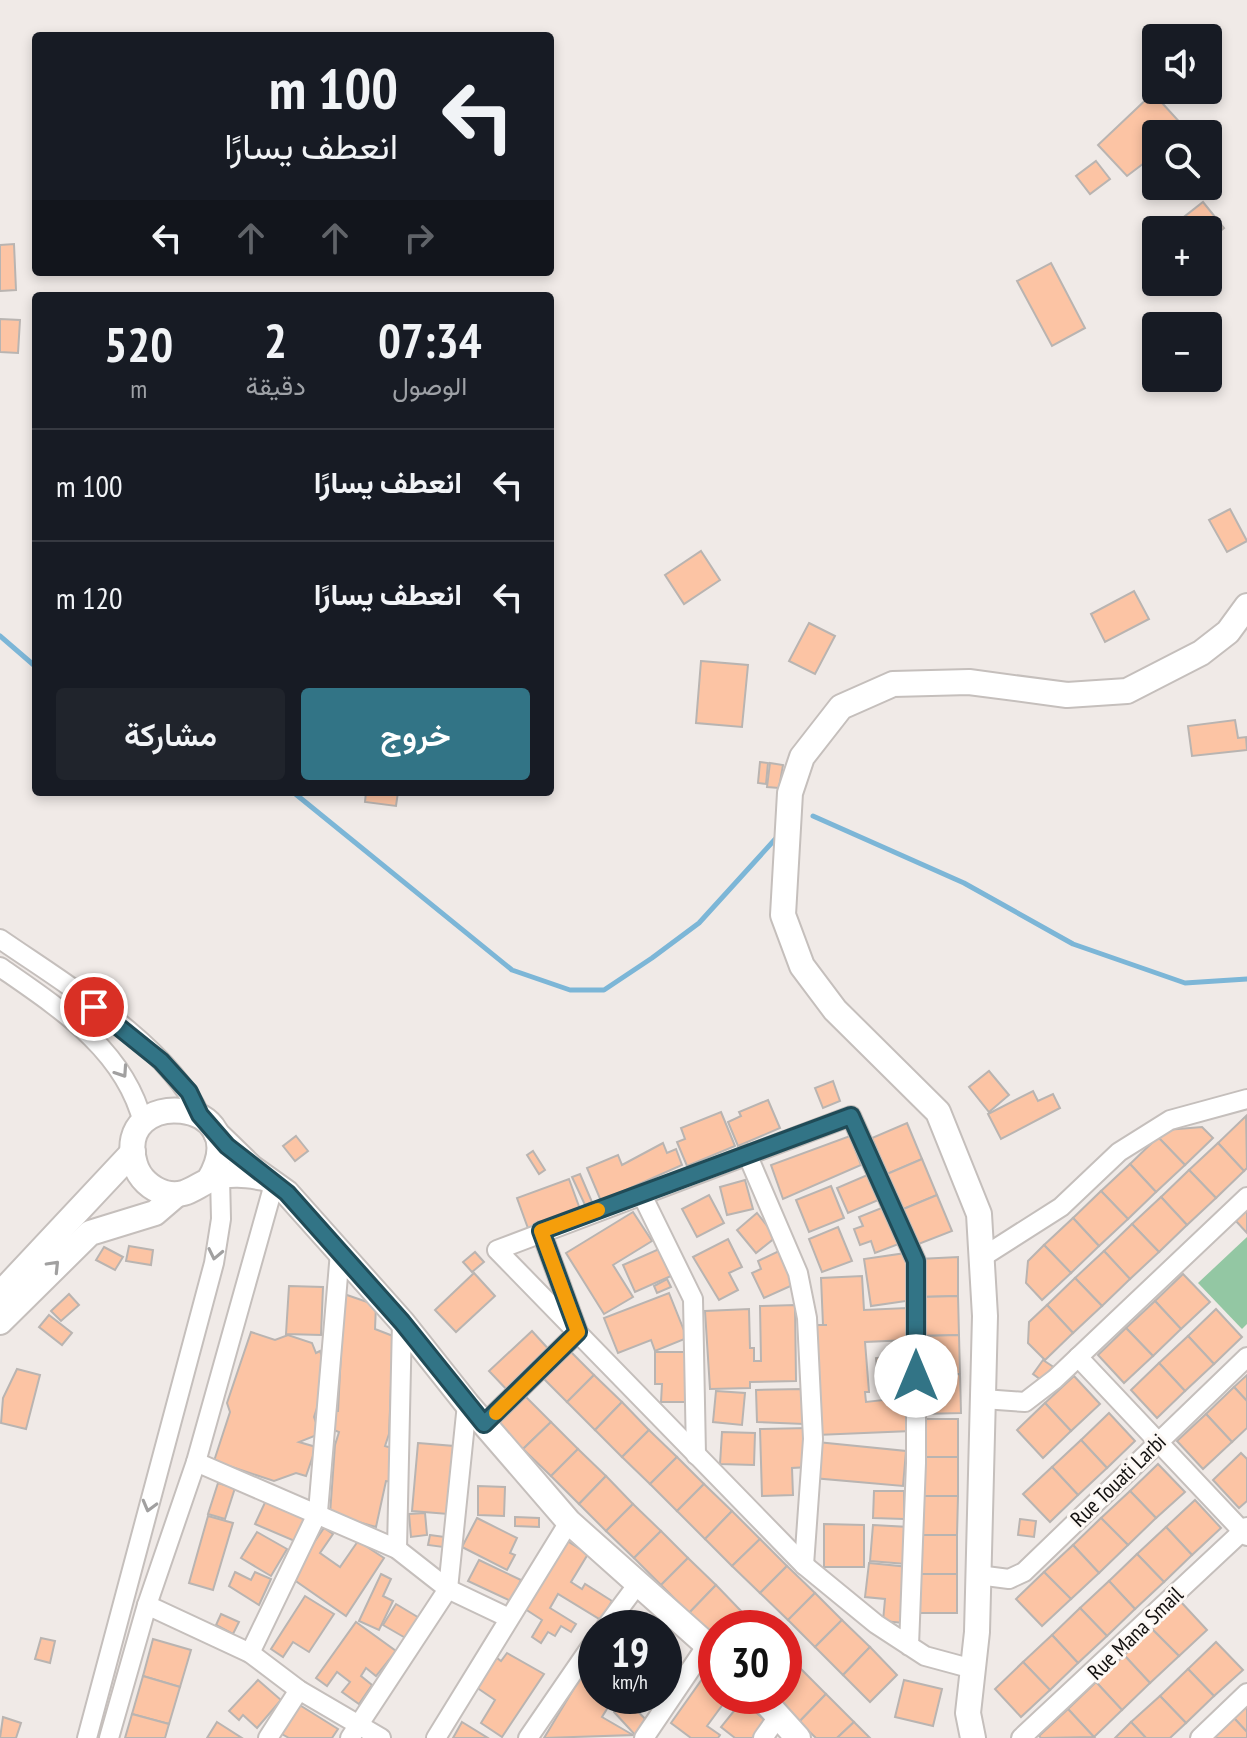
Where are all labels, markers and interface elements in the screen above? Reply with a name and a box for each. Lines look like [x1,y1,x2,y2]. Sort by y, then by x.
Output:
map controls [1142,24,1222,392]
button: sound [1142,24,1222,104]
text: 100 m [269,52,398,124]
icon: left [426,64,530,168]
button: search [1142,120,1222,200]
text: انعطف يسارًا [224,122,398,169]
icon: left [145,216,189,260]
icon: ahead [229,216,273,260]
icon: ahead [313,216,357,260]
icon: right [397,216,441,260]
button: + [1142,216,1222,296]
text: 2 [264,309,287,371]
text: 07:34 [378,309,482,371]
button: − [1142,312,1222,392]
text: 520 [104,313,173,375]
text: دقيقة [245,369,306,402]
text: الوصول [392,369,467,402]
text: m [130,372,147,405]
text: انعطف يسارًا [314,462,462,501]
icon: left [486,463,530,507]
text: 100 m [56,466,122,505]
text: انعطف يسارًا [314,574,462,613]
icon: left [486,575,530,619]
text: 120 m [56,578,122,617]
button: مشاركة [56,688,285,780]
button: خروج [301,688,530,780]
pin [60,973,128,1041]
icon: arrive [72,985,116,1029]
one-way arrow [112,1063,127,1077]
one-way arrow [207,1247,224,1261]
one-way arrow [45,1261,60,1275]
position arrow [874,1334,958,1418]
street label: Rue Touati Larbi [1064,1427,1172,1533]
one-way arrow [142,1498,159,1512]
street label: Rue Mana Smail [1081,1580,1189,1686]
speed limit sign: 30 [698,1610,802,1714]
text: 19 [611,1626,649,1678]
text: km/h [612,1669,648,1695]

